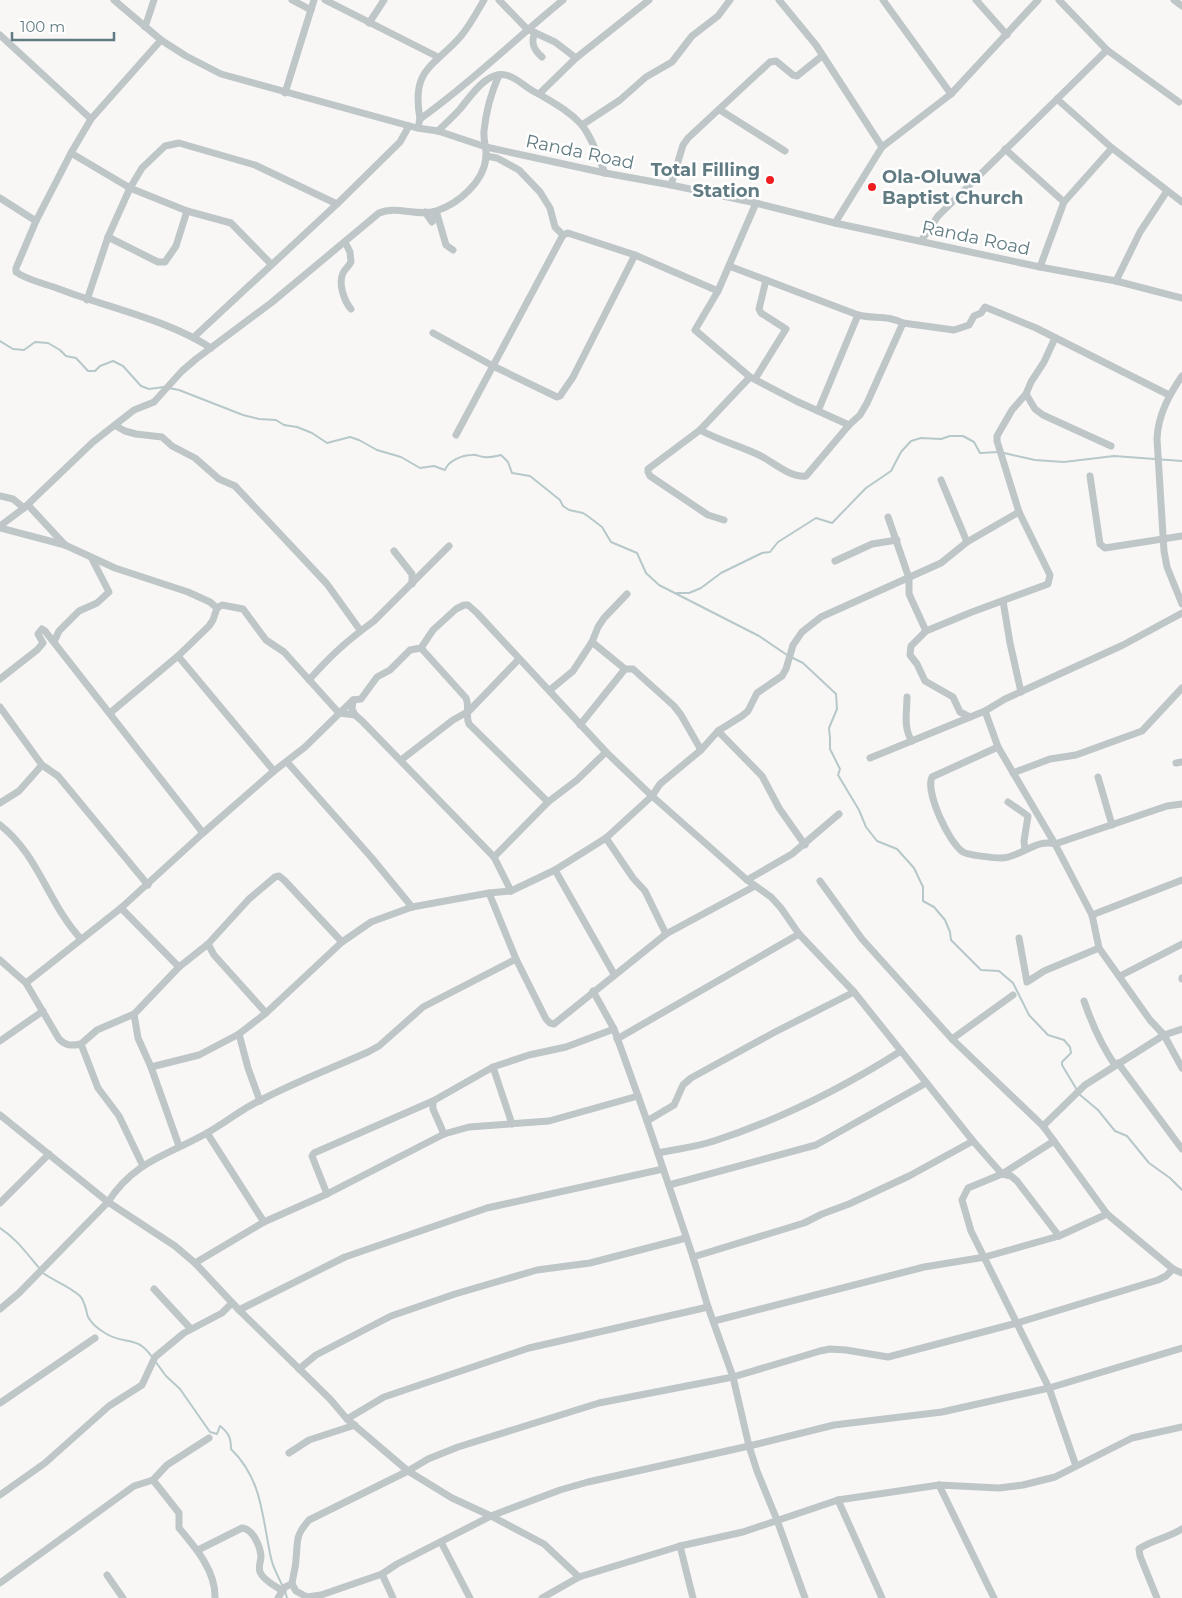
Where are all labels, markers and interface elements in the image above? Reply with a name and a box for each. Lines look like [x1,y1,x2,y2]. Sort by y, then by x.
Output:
scale bar [12,10,115,42]
text: 100 m [20,17,65,36]
street label: Randa Road [524,130,636,174]
place label: Total Filling Station [651,159,760,202]
place label: Ola-Oluwa Baptist Church [882,166,1023,209]
marker: Total Filling Station [764,174,776,186]
marker: Ola-Oluwa Baptist Church [866,181,878,193]
street label: Randa Road [920,216,1032,260]

